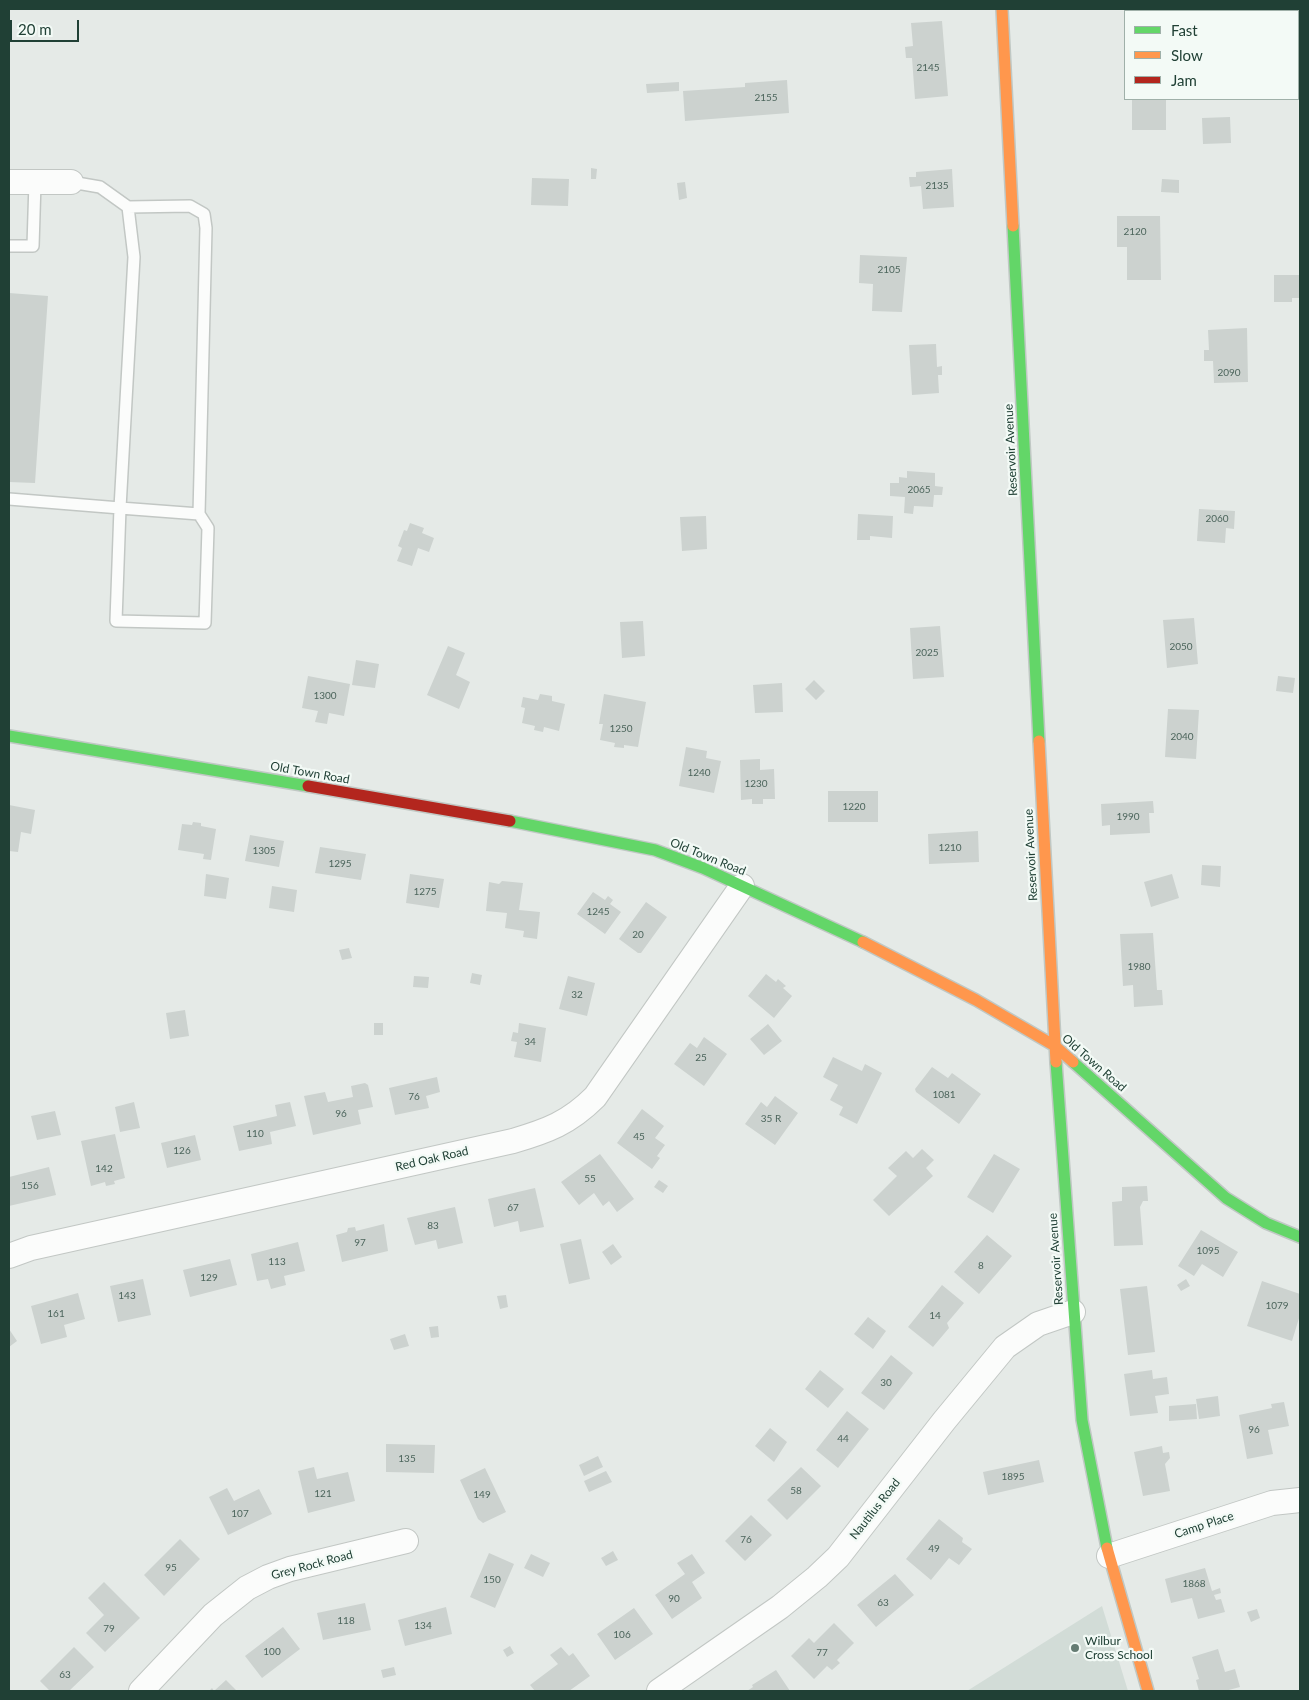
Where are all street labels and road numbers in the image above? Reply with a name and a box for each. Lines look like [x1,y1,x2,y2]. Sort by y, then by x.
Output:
street label: Reservoir Avenue [1001,404,1021,496]
street label: Old Town Road [269,759,351,787]
street label: Reservoir Avenue [1021,809,1041,901]
street label: Old Town Road [668,835,748,879]
street label: Old Town Road [1059,1031,1129,1095]
street label: Red Oak Road [394,1144,470,1174]
street label: Reservoir Avenue [1046,1212,1066,1306]
street label: Nautilus Road [847,1476,903,1542]
street label: Camp Place [1172,1509,1236,1541]
street label: Grey Rock Road [270,1547,354,1583]

